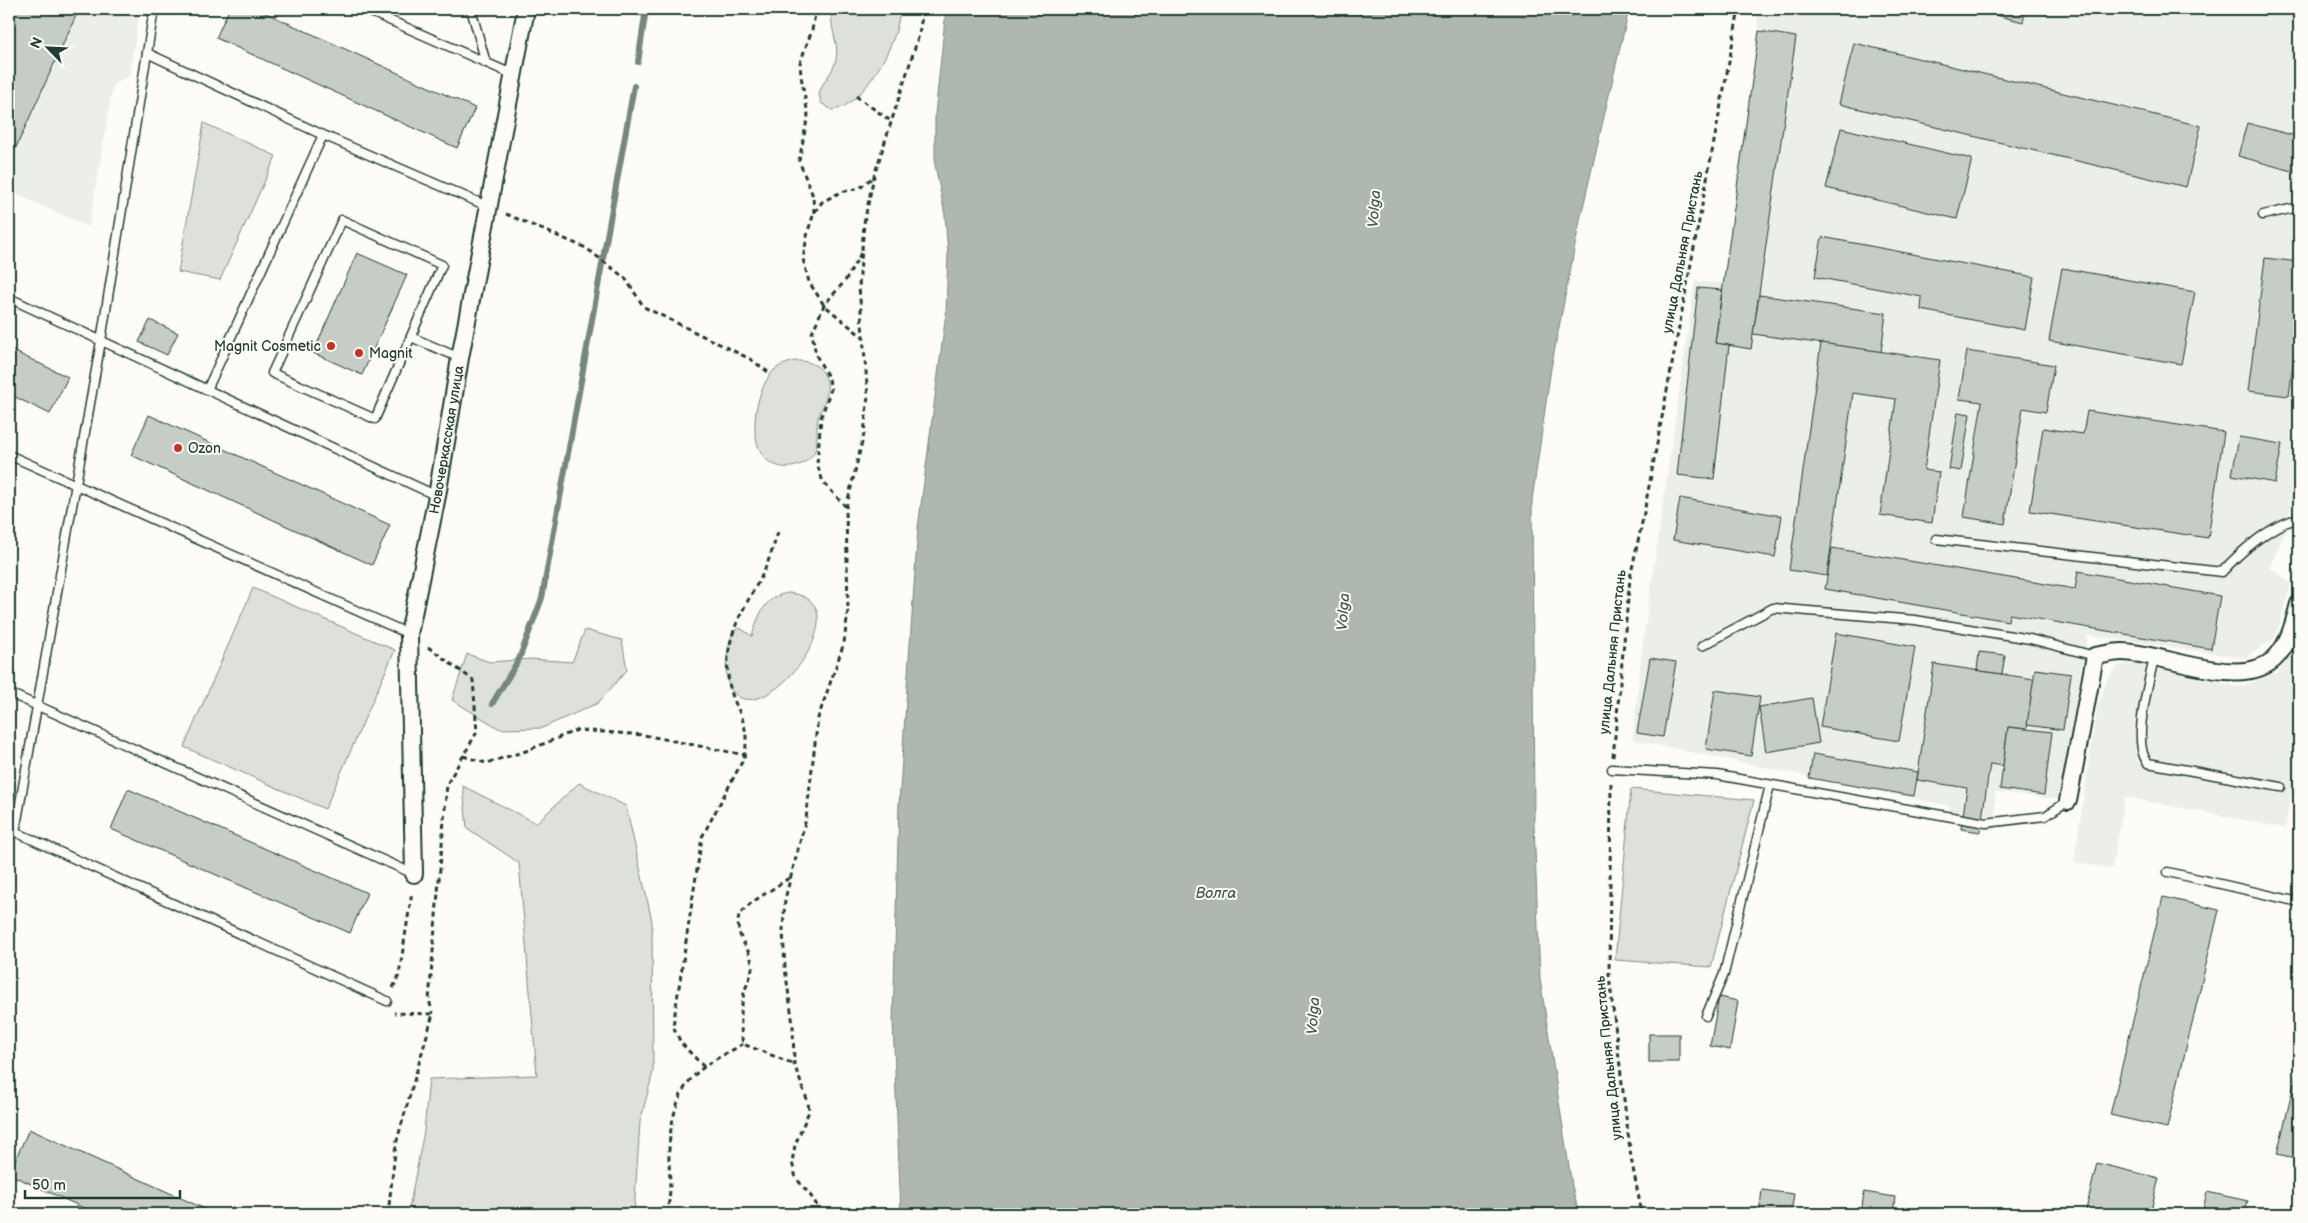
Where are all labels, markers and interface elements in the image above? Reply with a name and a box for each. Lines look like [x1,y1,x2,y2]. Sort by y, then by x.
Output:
north arrow [22,22,72,72]
text: N [27,35,46,51]
street label: улица Дальняя Пристань [1658,169,1707,335]
water label: Volga [1364,190,1385,228]
place label: Magnit Cosmetic [214,338,321,355]
marker: Magnit Cosmetic [325,340,337,352]
place label: Magnit [369,345,413,362]
marker: Magnit [353,347,365,359]
street label: Новочеркасская улица [426,363,468,515]
place label: Ozon [188,440,221,457]
marker: Ozon [172,442,184,454]
street label: улица Дальняя Пристань [1595,569,1630,735]
water label: Volga [1333,593,1354,631]
water label: Волга [1196,884,1236,903]
street label: улица Дальняя Пристань [1591,975,1626,1141]
water label: Volga [1303,997,1324,1035]
scale bar [25,1168,180,1200]
text: 50 m [32,1176,66,1195]

